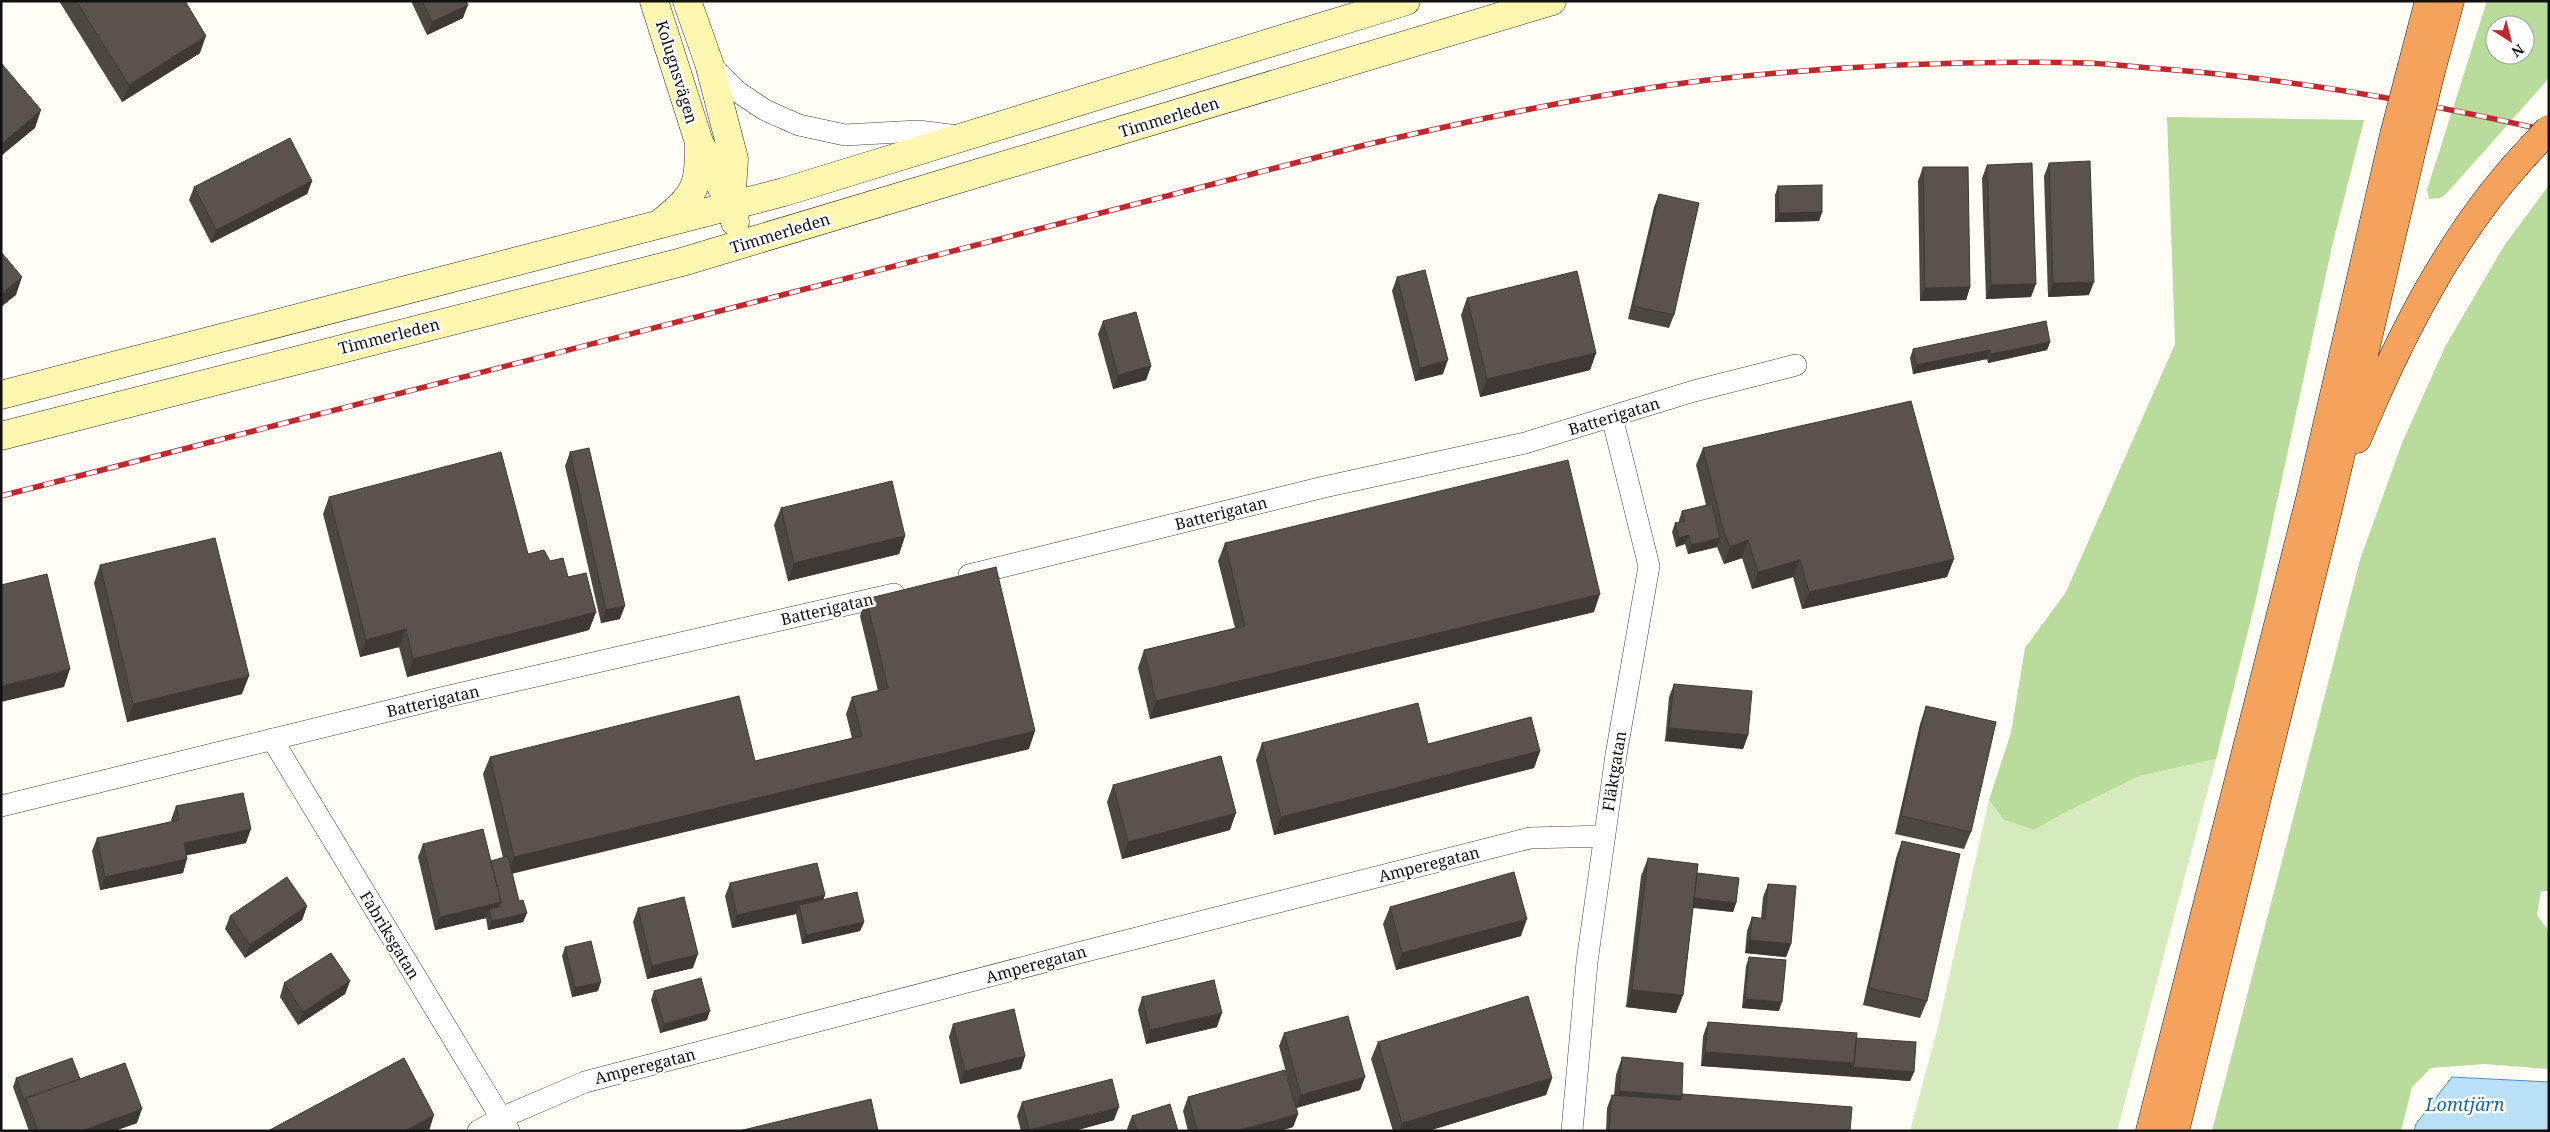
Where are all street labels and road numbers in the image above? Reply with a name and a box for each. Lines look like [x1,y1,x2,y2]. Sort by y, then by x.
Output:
street label: Kolugnsvägen [651,18,703,126]
street label: Timmerleden [1116,91,1222,143]
street label: Timmerleden [727,207,833,259]
street label: Timmerleden [336,313,442,359]
street label: Batterigatan [1566,392,1662,440]
street label: Batterigatan [1172,491,1270,535]
street label: Batterigatan [778,588,876,630]
street label: Batterigatan [384,680,482,722]
street label: Fläktgatan [1597,729,1631,813]
street label: Amperegatan [1376,841,1482,887]
street label: Fabriksgatan [355,887,425,983]
street label: Amperegatan [983,940,1089,988]
street label: Amperegatan [592,1043,698,1089]

